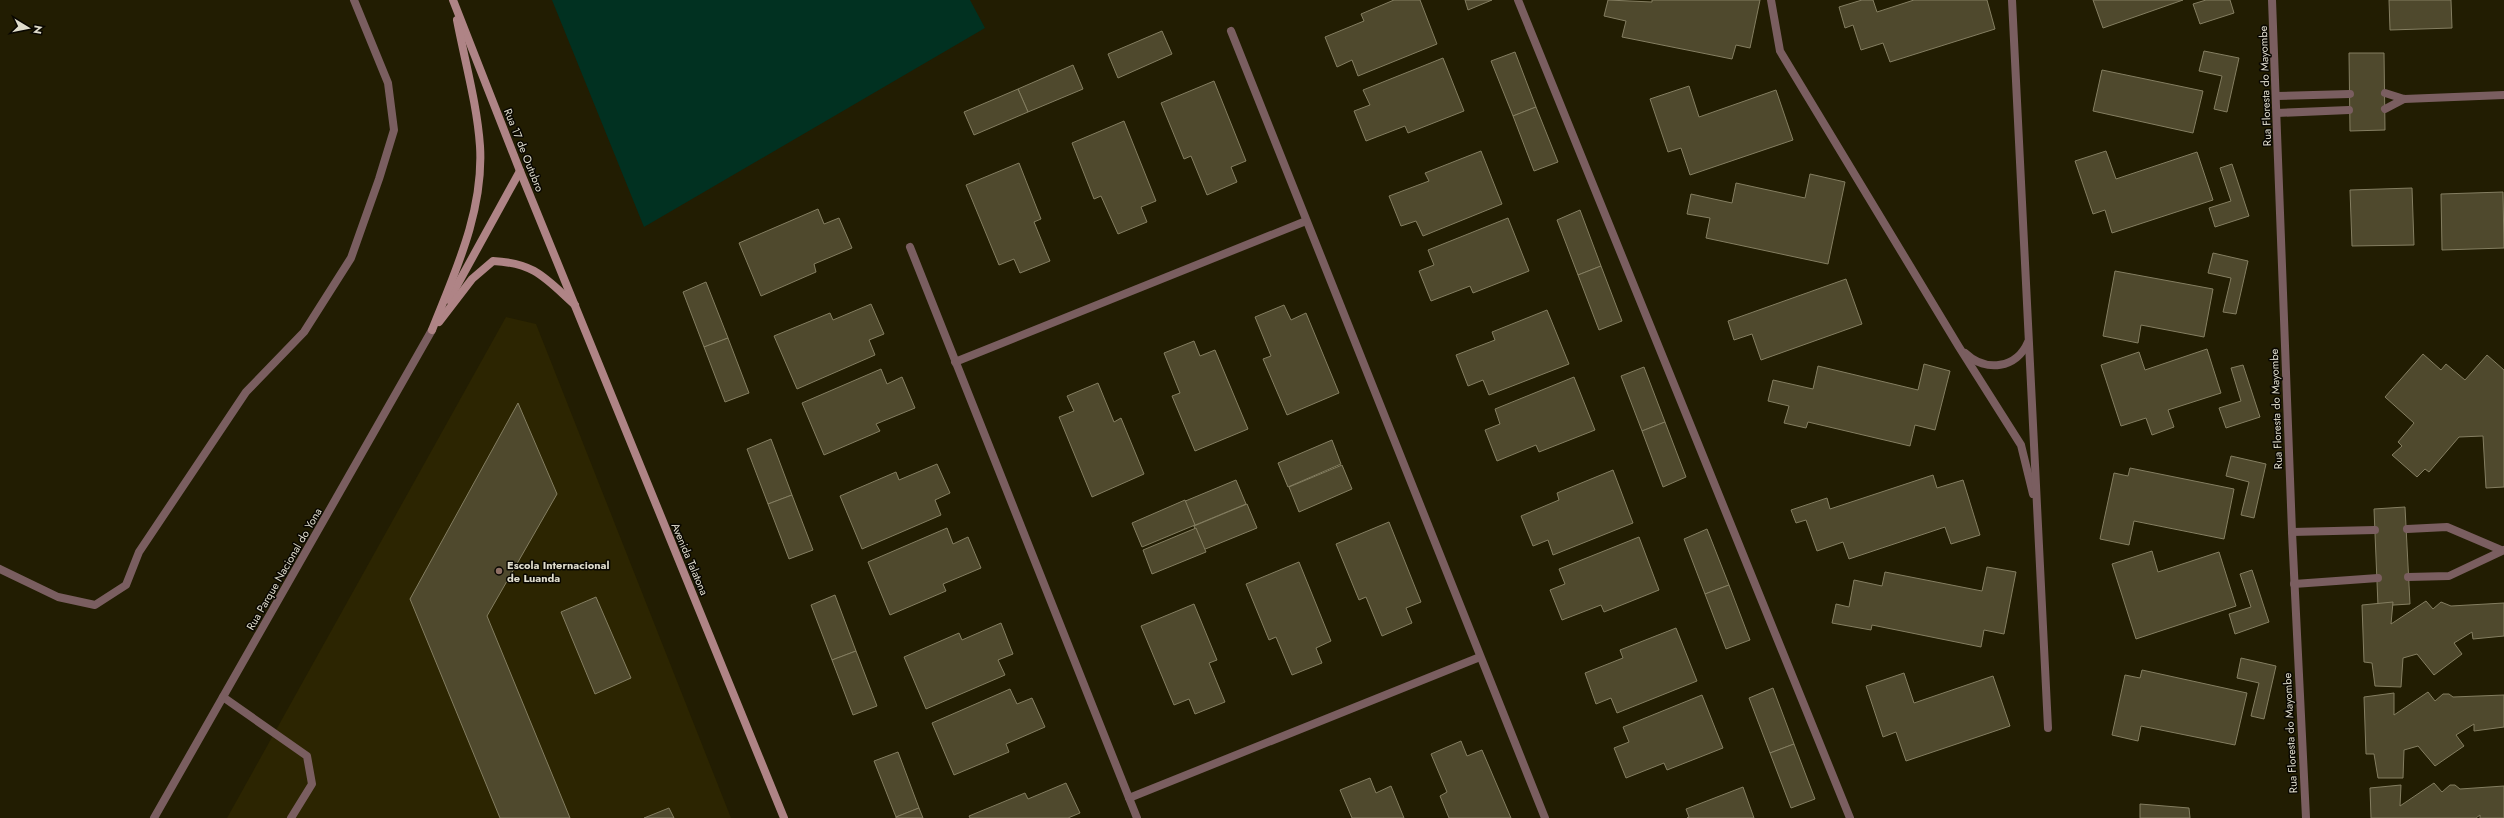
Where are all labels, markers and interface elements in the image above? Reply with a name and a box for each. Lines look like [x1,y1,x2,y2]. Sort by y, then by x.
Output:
north arrow [8,8,48,48]
text: N [29,24,46,35]
street label: Rua Floresta do Mayombe [2255,25,2275,146]
street label: Rua 17 de Outubro [500,106,548,194]
street label: Rua Floresta do Mayombe [2266,348,2286,469]
street label: Rua Parque Nacional do Yona [242,505,326,633]
street label: Avenida Talatona [668,520,712,598]
place label: Escola Internacional de Luanda [507,557,609,586]
marker: Escola Internacional de Luanda [494,566,504,576]
street label: Rua Floresta do Mayombe [2279,672,2301,794]

